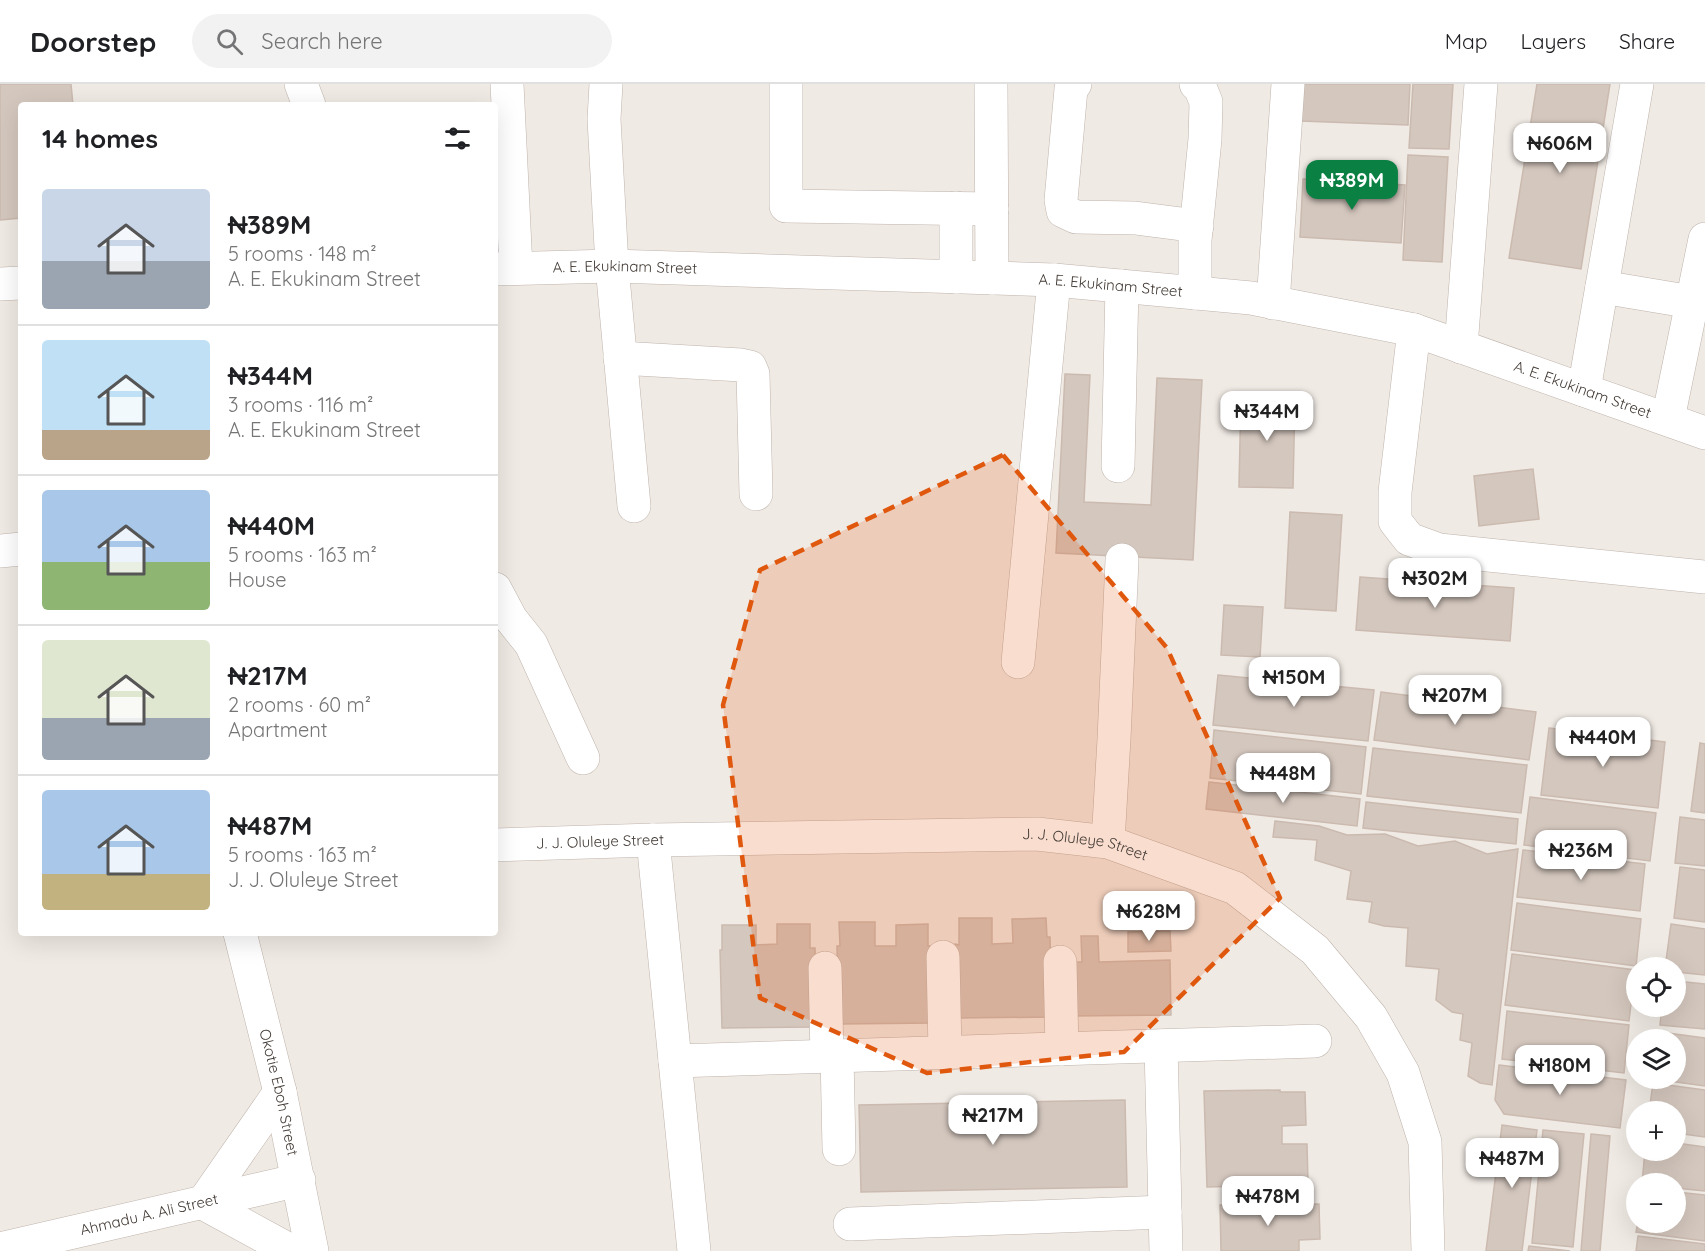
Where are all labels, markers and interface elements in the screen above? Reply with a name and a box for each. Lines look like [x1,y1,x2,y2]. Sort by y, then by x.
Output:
search box [192,14,612,68]
text: Doorstep [30,24,156,59]
icon: search [213,25,246,58]
text: Search here [261,27,383,55]
text: Map [1445,28,1488,54]
text: Layers [1521,28,1586,54]
text: Share [1619,28,1675,54]
text: 14 homes [42,122,158,155]
icon: filters [441,122,474,155]
pin: ₦606M [1518,123,1602,174]
text: ₦606M [1527,130,1593,155]
pin: ₦389M [1310,160,1394,211]
text: ₦389M [1320,167,1384,192]
text: ₦389M [228,208,311,241]
icon: home [90,213,162,285]
text: 5 rooms · 148 m² [228,241,377,266]
street label: A. E. Ekukinam Street [552,256,698,278]
text: A. E. Ekukinam Street [228,266,421,291]
street label: A. E. Ekukinam Street [1038,270,1184,301]
street label: A. E. Ekukinam Street [1511,356,1654,422]
text: ₦344M [228,359,313,392]
icon: home [90,364,162,436]
pin: ₦344M [1225,391,1309,442]
text: 3 rooms · 116 m² [228,392,373,417]
text: ₦344M [1234,398,1300,423]
text: A. E. Ekukinam Street [228,417,421,442]
text: ₦440M [228,509,315,542]
icon: home [90,514,162,586]
text: 5 rooms · 163 m² [228,542,377,567]
pin: ₦302M [1393,558,1477,609]
text: ₦302M [1402,565,1468,590]
text: House [228,567,287,592]
pin: ₦150M [1252,657,1336,708]
text: ₦217M [228,659,308,692]
icon: home [90,664,162,736]
text: ₦150M [1263,664,1325,689]
pin: ₦207M [1413,675,1497,726]
text: ₦207M [1423,682,1487,707]
text: 2 rooms · 60 m² [228,692,371,717]
text: Apartment [228,717,328,742]
pin: ₦440M [1561,717,1645,768]
text: ₦440M [1570,724,1636,749]
pin: ₦448M [1241,753,1325,804]
text: ₦448M [1250,760,1316,785]
text: ₦487M [228,809,312,842]
icon: home [90,814,162,886]
street label: J. J. Oluleye Street [1022,824,1150,865]
street label: J. J. Oluleye Street [536,830,664,853]
pin: ₦236M [1539,830,1623,881]
text: ₦236M [1549,837,1613,862]
text: 5 rooms · 163 m² [228,842,377,867]
text: J. J. Oluleye Street [228,867,399,892]
pin: ₦628M [1107,891,1191,942]
text: ₦628M [1117,898,1181,923]
map controls [1626,957,1686,1233]
button: locate [1626,957,1686,1017]
street label: Okotie Eboh Street [255,1027,303,1157]
button: layers [1626,1029,1686,1089]
pin: ₦180M [1518,1045,1602,1096]
text: ₦180M [1529,1052,1591,1077]
pin: ₦217M [951,1095,1035,1146]
button: + [1626,1101,1686,1161]
text: ₦217M [962,1102,1024,1127]
pin: ₦487M [1470,1138,1554,1189]
text: ₦487M [1480,1145,1544,1170]
button: − [1626,1173,1686,1233]
pin: ₦478M [1226,1176,1310,1227]
text: ₦478M [1236,1183,1300,1208]
street label: Ahmadu A. Ali Street [78,1189,220,1239]

